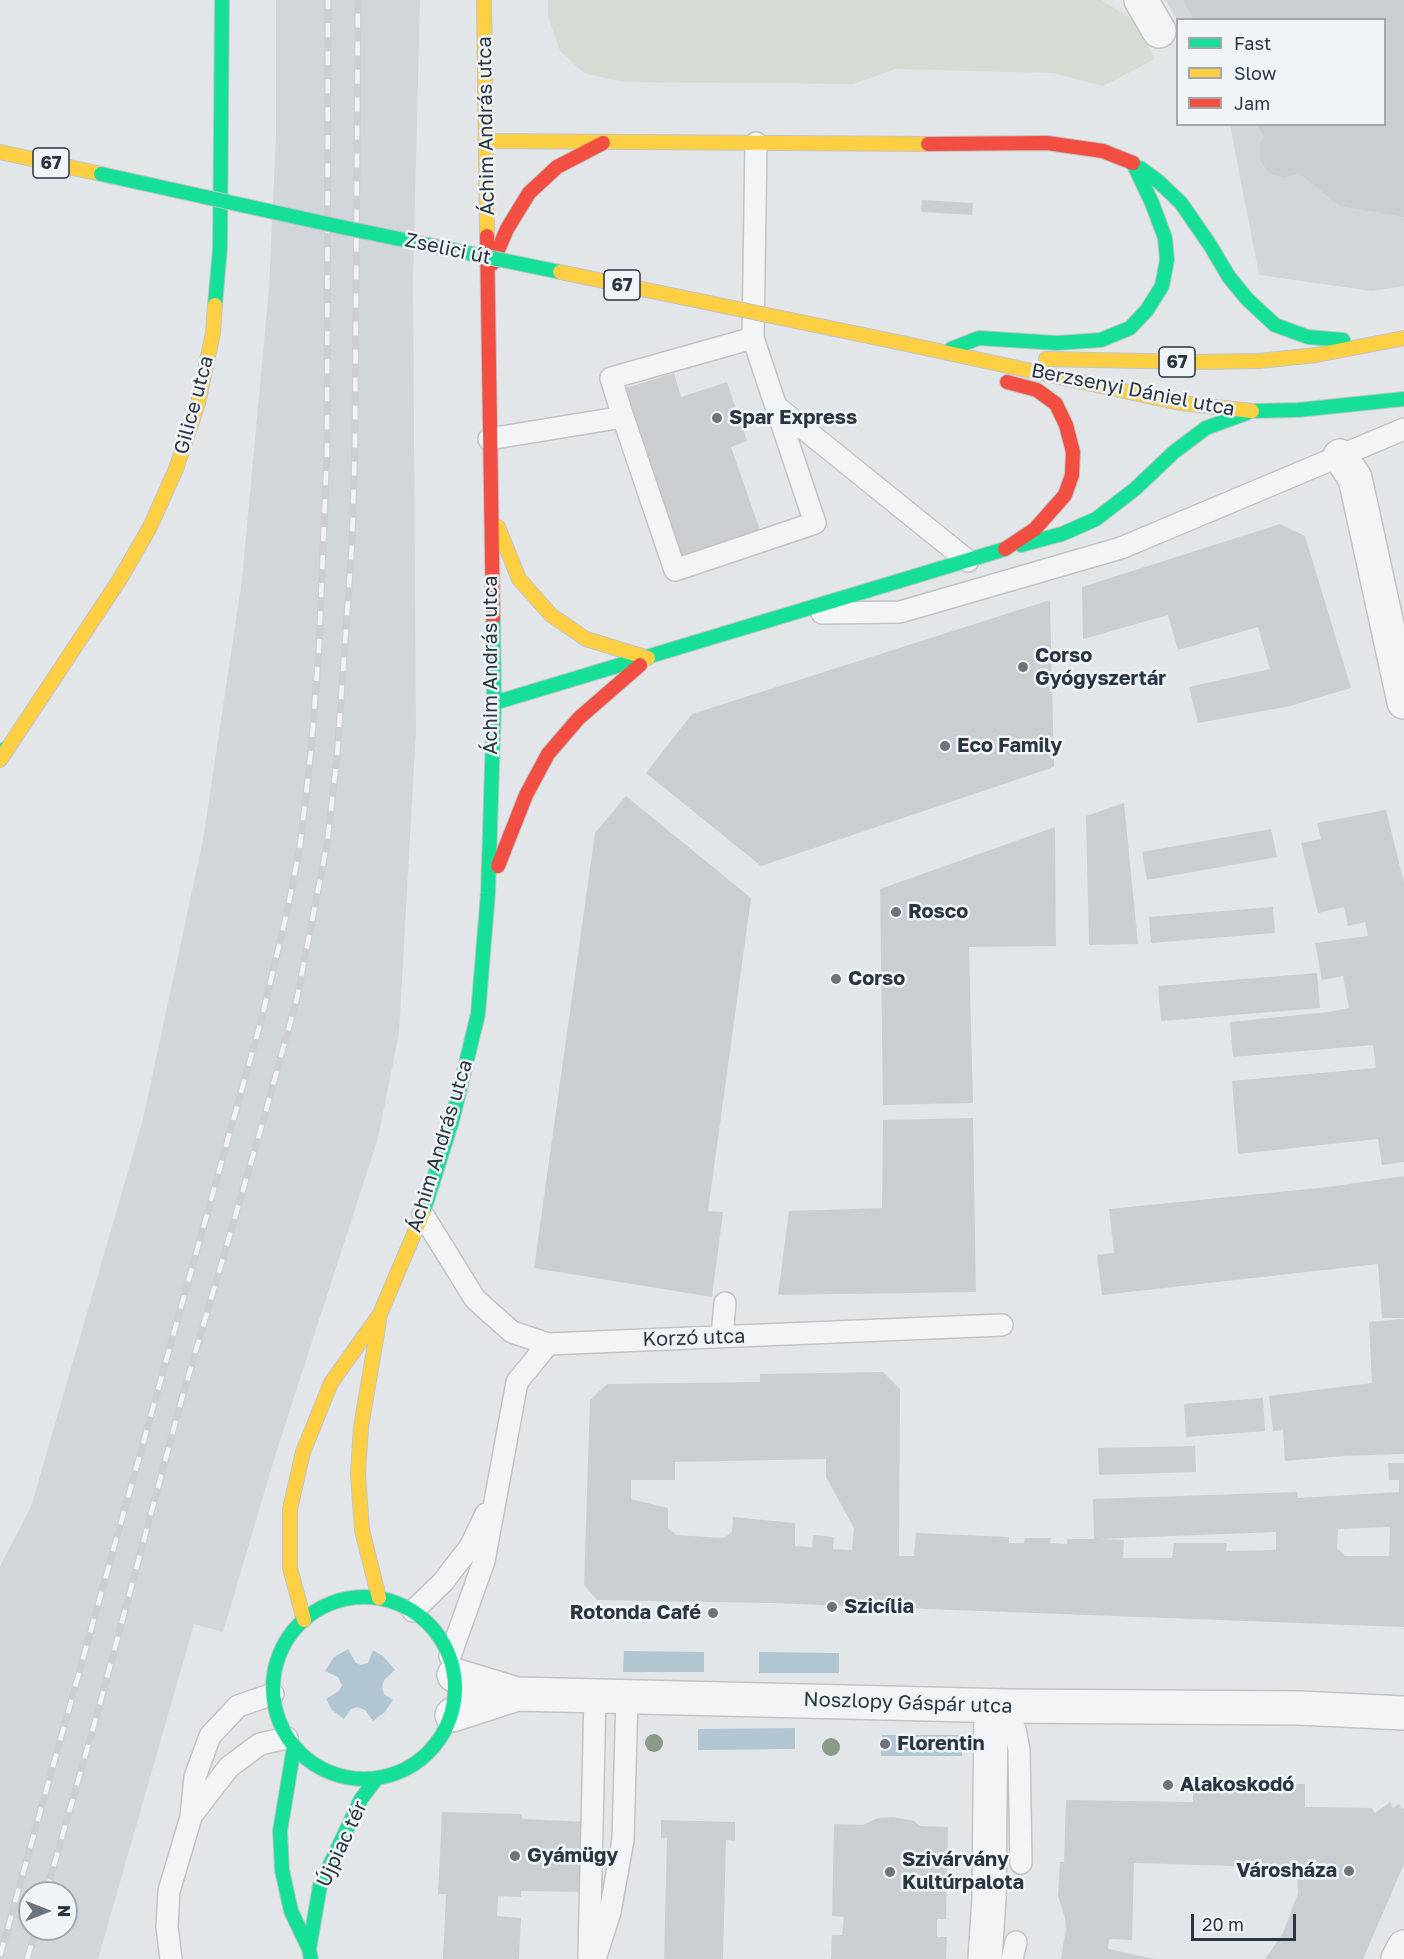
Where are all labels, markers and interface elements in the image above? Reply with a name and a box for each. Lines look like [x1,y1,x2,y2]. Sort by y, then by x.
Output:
legend [1176,18,1386,126]
text: Fast [1234,32,1271,54]
street label: Áchim András utca [472,36,500,216]
text: Slow [1234,62,1276,84]
text: Jam [1234,92,1270,114]
road number: 67 [33,148,69,178]
street label: Zselici út [403,228,493,270]
road number: 67 [604,270,640,300]
road number: 67 [1159,347,1195,377]
street label: Gilice utca [169,353,219,457]
street label: Berzsenyi Dániel utca [1029,358,1237,422]
place label: Spar Express [729,406,857,430]
marker: Spar Express [710,411,724,425]
street label: Áchim András utca [479,575,503,755]
place label: Corso Gyógyszertár [1035,644,1166,691]
marker: Corso Gyógyszertár [1016,660,1030,674]
place label: Eco Family [957,734,1062,758]
marker: Eco Family [938,739,952,753]
place label: Rosco [908,900,968,924]
marker: Rosco [889,905,903,919]
place label: Corso [848,967,905,991]
marker: Corso [829,972,843,986]
street label: Áchim András utca [402,1057,478,1235]
street label: Korzó utca [642,1324,746,1352]
place label: Szicília [844,1595,914,1619]
marker: Szicília [825,1600,839,1614]
place label: Rotonda Café [570,1601,701,1625]
marker: Rotonda Café [706,1606,720,1620]
street label: Noszlopy Gáspár utca [803,1687,1013,1719]
place label: Florentin [897,1732,984,1756]
marker: Florentin [878,1737,892,1751]
place label: Alakoskodó [1180,1773,1294,1797]
marker: Alakoskodó [1161,1778,1175,1792]
street label: Újpiac tér [312,1797,372,1891]
place label: Gyámügy [527,1844,618,1868]
place label: Szivárvány Kultúrpalota [902,1848,1024,1895]
marker: Gyámügy [508,1849,522,1863]
place label: Városháza [1236,1859,1337,1883]
marker: Városháza [1342,1864,1356,1878]
marker: Szivárvány Kultúrpalota [883,1865,897,1879]
north arrow [18,1881,78,1941]
scale bar [1194,1902,1299,1940]
text: N [54,1905,74,1917]
text: 20 m [1202,1913,1244,1935]

